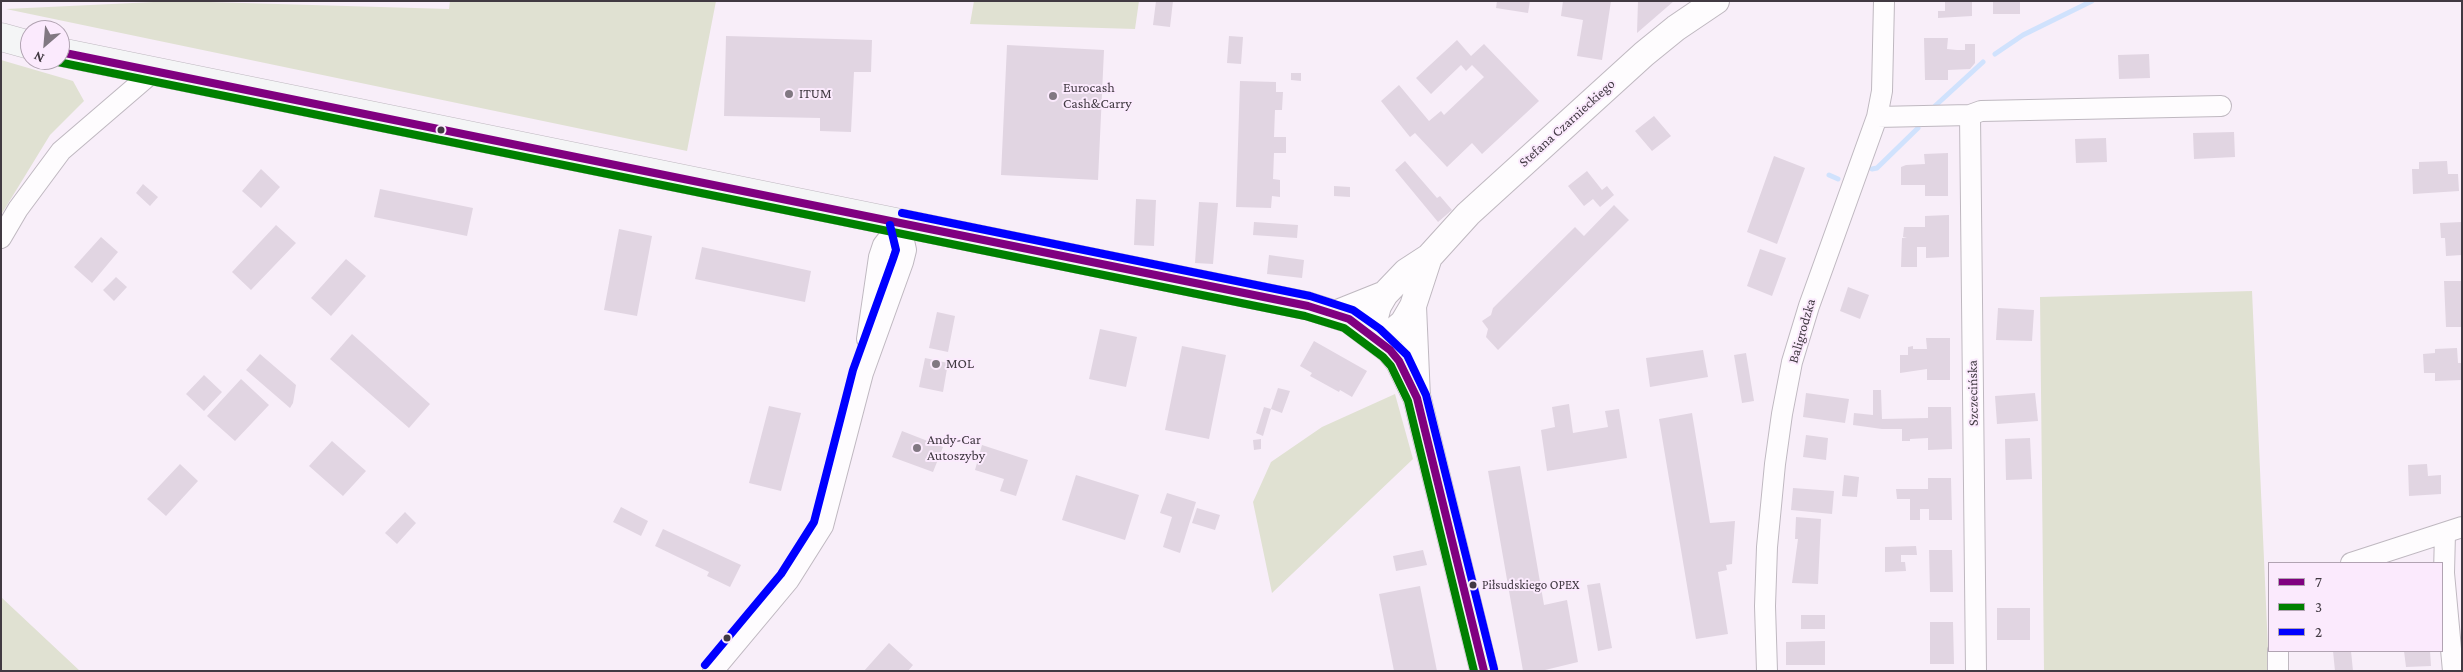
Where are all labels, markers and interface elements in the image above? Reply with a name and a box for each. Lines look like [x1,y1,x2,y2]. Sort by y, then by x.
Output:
north arrow [20,20,70,70]
text: N [31,48,47,67]
street label: Stefana Czarnieckiego [1516,75,1618,171]
place label: Eurocash Cash&Carry [1063,80,1132,112]
place label: ITUM [799,86,832,102]
marker: ITUM [783,88,795,100]
marker: Eurocash Cash&Carry [1047,90,1059,102]
unlabelled marker [436,125,446,135]
street label: Baligrodzka [1785,297,1819,365]
place label: MOL [946,356,974,372]
marker: MOL [930,358,942,370]
street label: Szczecińska [1964,360,1982,426]
place label: Andy-Car Autoszyby [927,432,985,464]
marker: Andy-Car Autoszyby [911,442,923,454]
legend [2268,562,2443,652]
text: 7 [2315,574,2322,590]
place label: Piłsudskiego OPEX [1482,577,1579,593]
marker: Piłsudskiego OPEX [1468,580,1478,590]
text: 3 [2315,599,2322,615]
text: 2 [2315,624,2322,640]
unlabelled marker [722,633,732,643]

